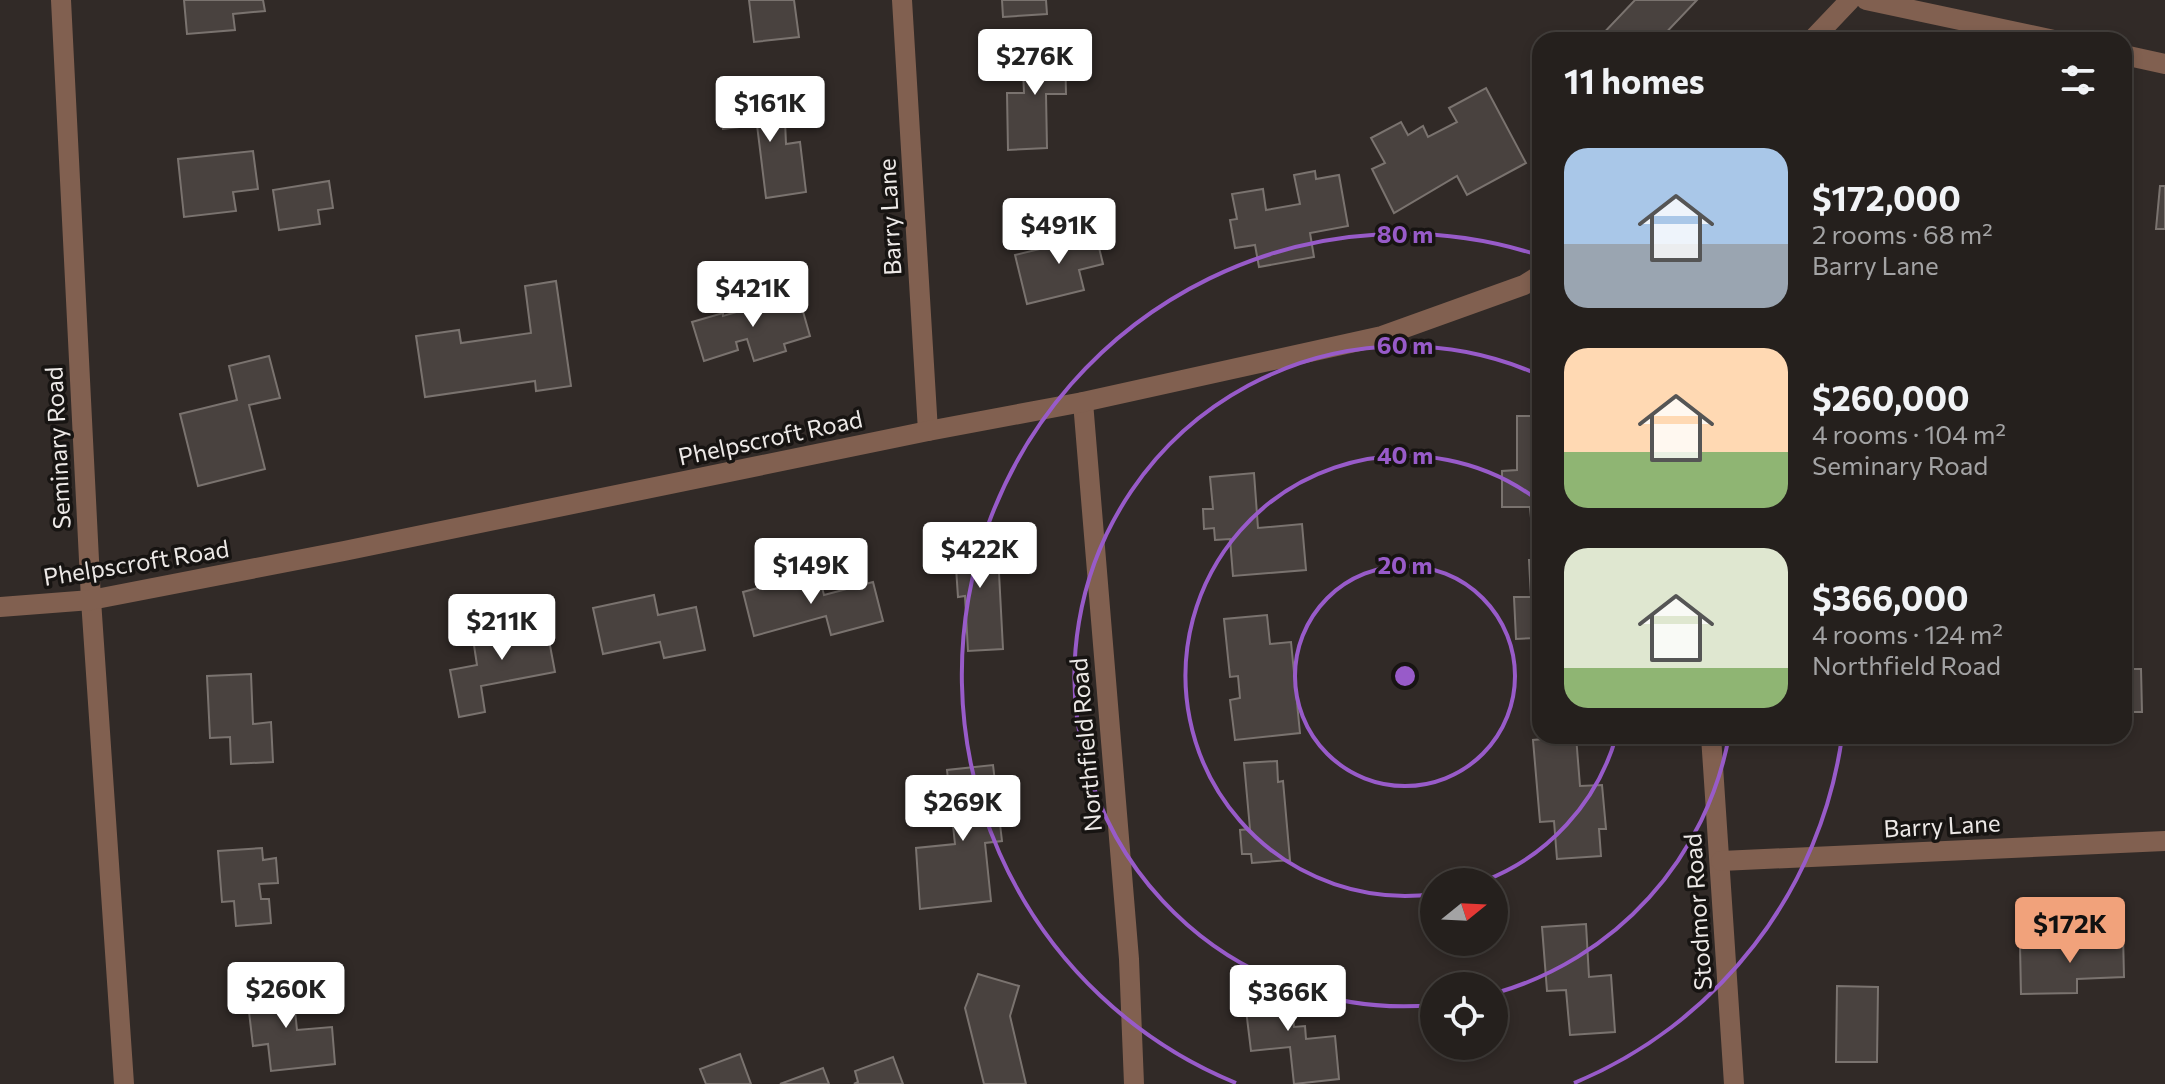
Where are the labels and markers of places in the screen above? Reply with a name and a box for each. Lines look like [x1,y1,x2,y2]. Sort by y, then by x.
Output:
pin: $276K [979,29,1091,97]
pin: $161K [714,76,826,144]
pin: $491K [1003,198,1115,266]
pin: $421K [697,261,809,329]
pin: $422K [924,522,1036,590]
pin: $149K [755,538,867,606]
pin: $211K [446,594,558,662]
centre of rings [1391,662,1419,690]
pin: $269K [907,775,1019,843]
pin: $172K [2014,897,2126,965]
pin: $260K [230,962,342,1030]
pin: $366K [1232,965,1344,1033]

